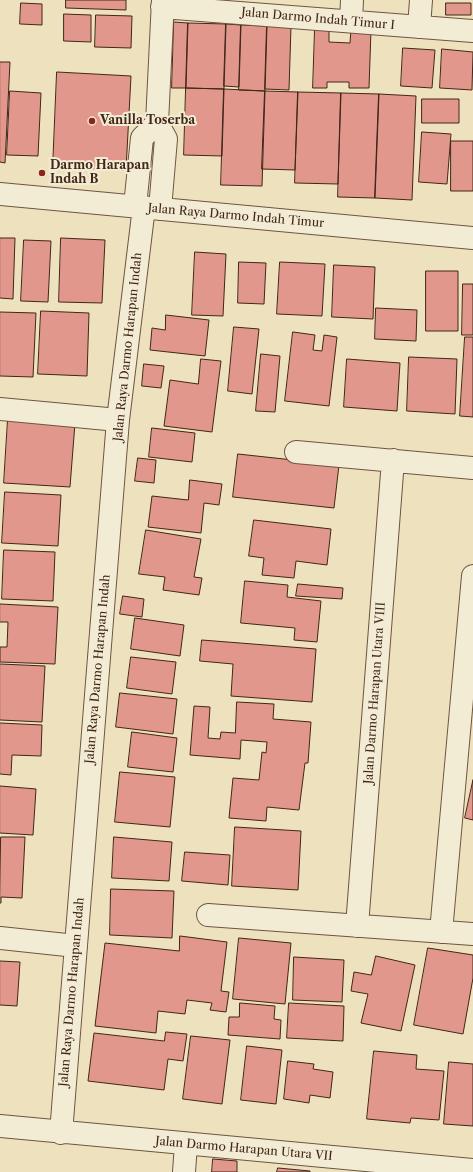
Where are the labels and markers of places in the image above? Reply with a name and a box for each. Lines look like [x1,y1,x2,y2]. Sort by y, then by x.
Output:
place label: Vanilla Toserba [100,114,195,128]
marker: Vanilla Toserba [87,116,97,126]
place label: Darmo Harapan Indah B [50,159,149,187]
marker: Darmo Harapan Indah B [37,168,47,178]

